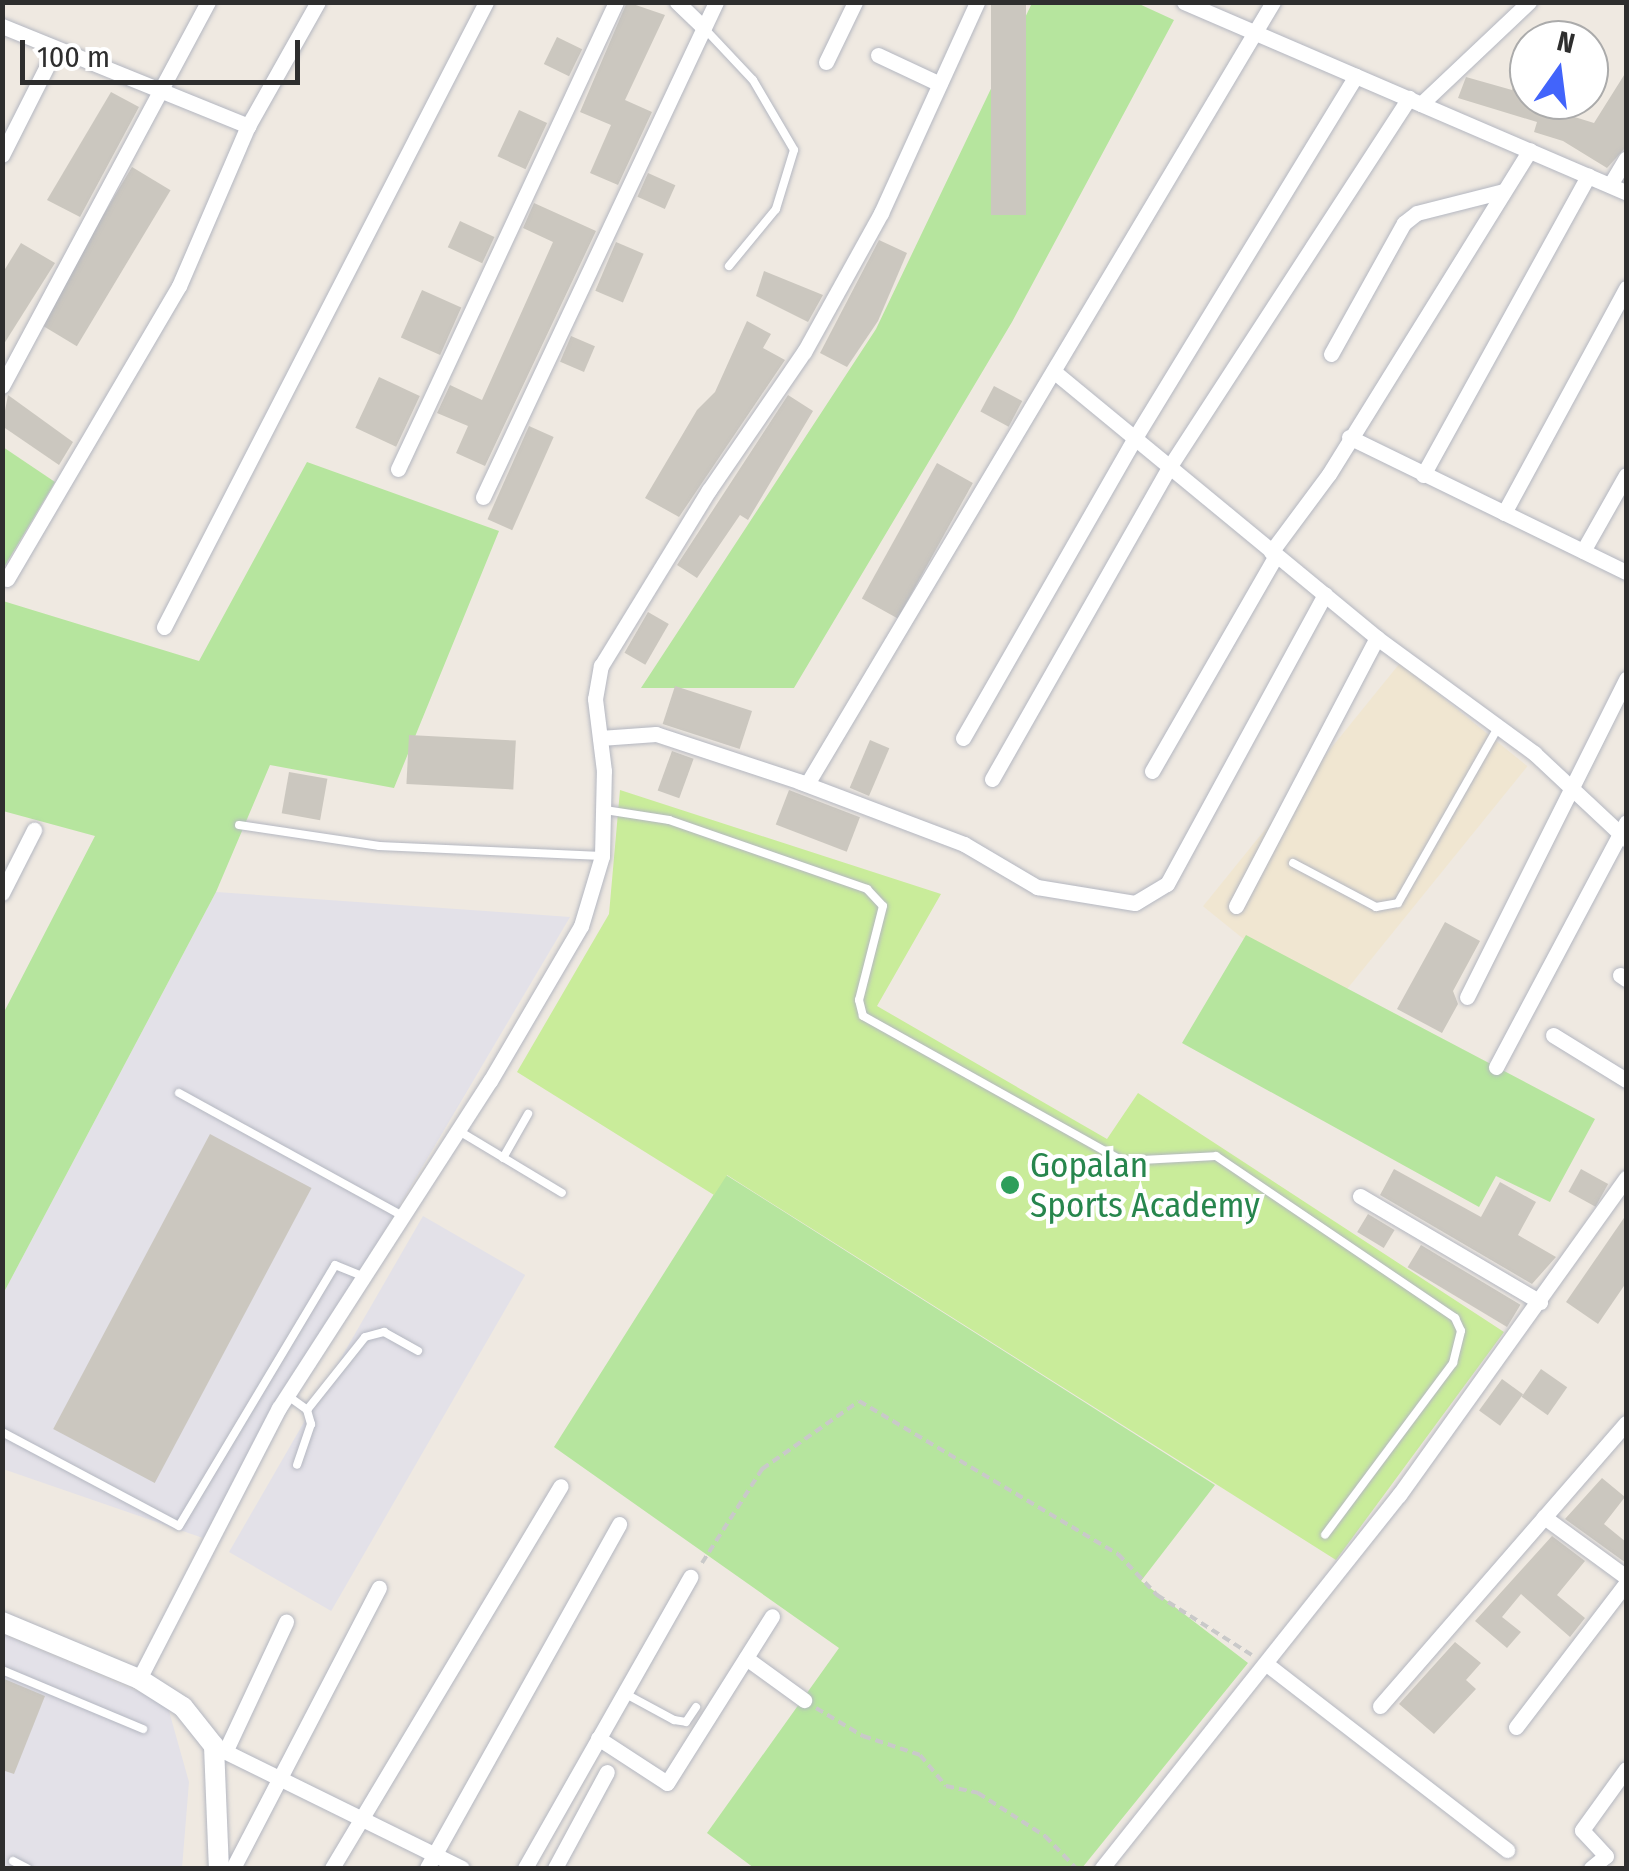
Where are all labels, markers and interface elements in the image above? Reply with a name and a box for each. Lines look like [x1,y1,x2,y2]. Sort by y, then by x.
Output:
scale bar [25,20,305,82]
north arrow [1509,20,1609,120]
text: N [1554,24,1578,60]
text: 100 m [37,39,110,75]
place label: Gopalan Sports Academy [1030,1144,1260,1226]
marker: Gopalan Sports Academy [999,1174,1021,1196]

